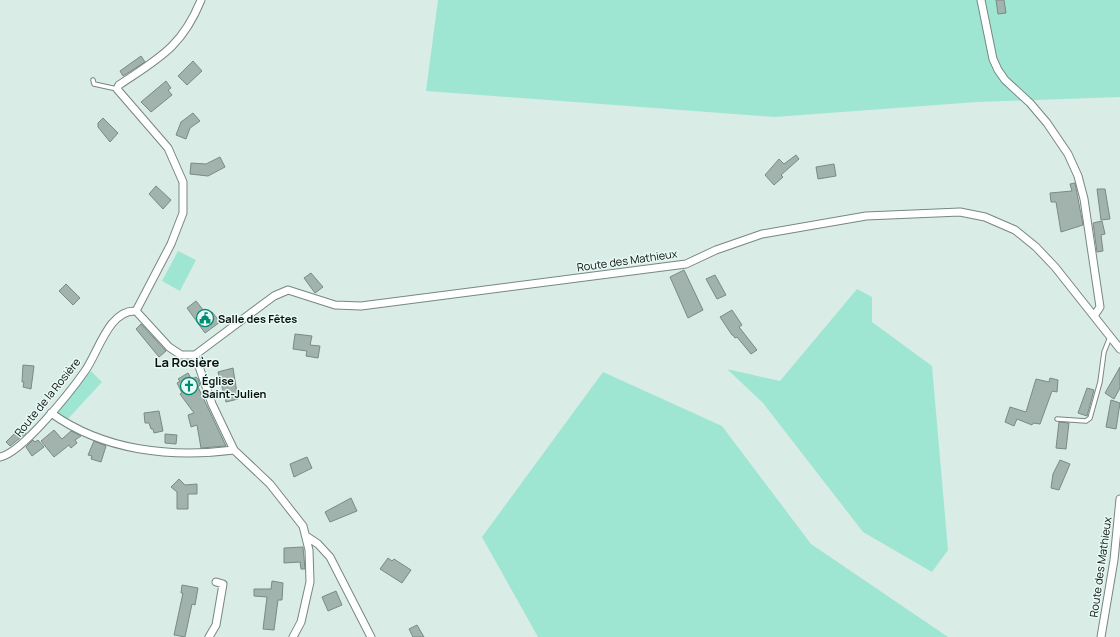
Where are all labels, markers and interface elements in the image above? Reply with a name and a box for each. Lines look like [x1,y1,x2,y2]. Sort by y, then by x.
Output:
street label: Route des Mathieux [576,245,678,274]
public building icon: Salle des Fêtes [195,308,215,328]
place label: Salle des Fêtes [218,311,297,326]
district label: La Rosière [155,353,220,371]
street label: Route de la Rosière [11,354,84,440]
place label: Église Saint-Julien [202,373,267,401]
church icon: Église Saint-Julien [179,376,199,396]
street label: Route des Mathieux [1086,516,1115,618]

